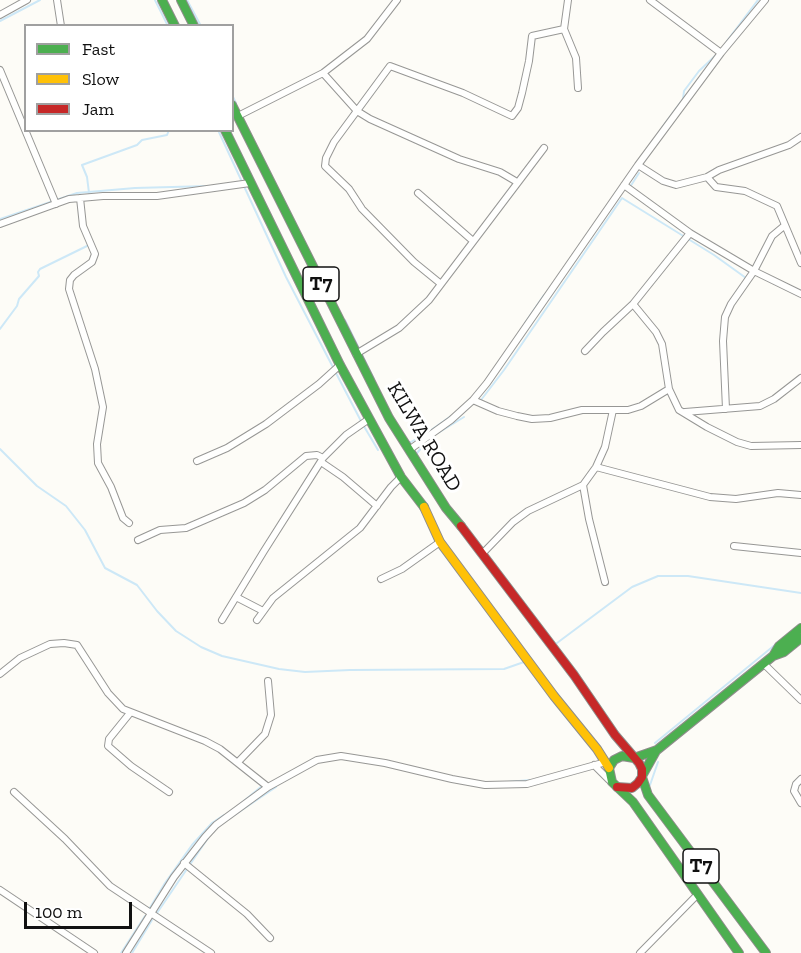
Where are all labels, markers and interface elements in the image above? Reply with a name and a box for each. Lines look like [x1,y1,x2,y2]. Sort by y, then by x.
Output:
legend [24,24,234,132]
text: Fast [82,38,115,60]
text: Slow [82,68,119,90]
text: Jam [82,98,114,120]
road number: T7 [303,267,339,301]
street label: KILWA ROAD [381,378,467,496]
road number: T7 [683,849,719,883]
scale bar [27,890,135,928]
text: 100 m [35,901,82,923]

